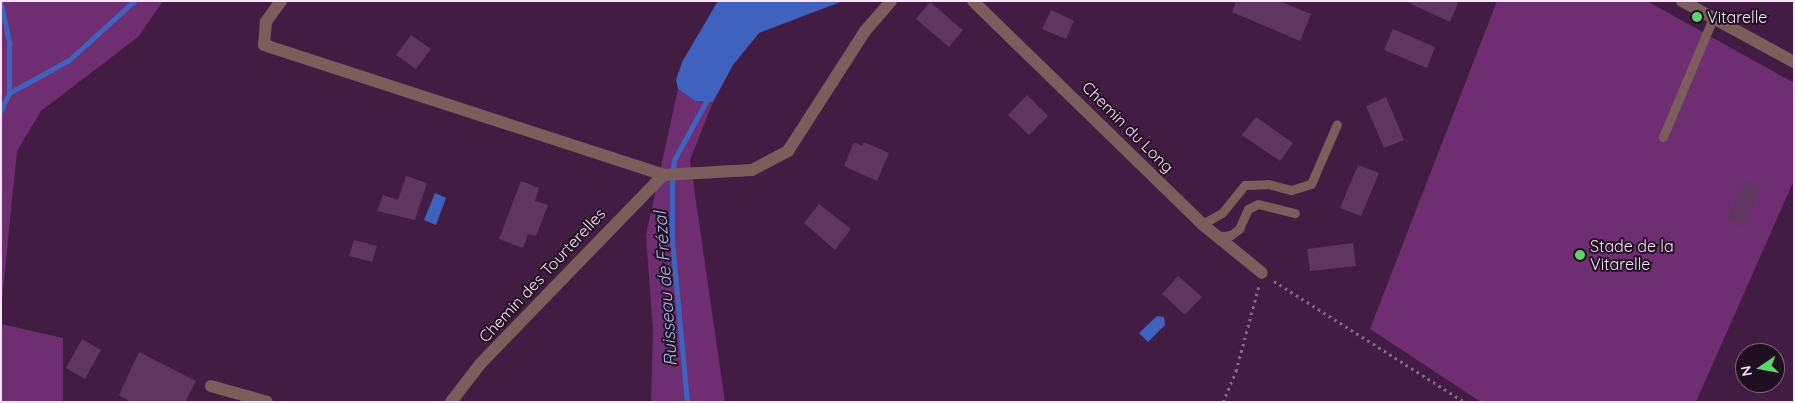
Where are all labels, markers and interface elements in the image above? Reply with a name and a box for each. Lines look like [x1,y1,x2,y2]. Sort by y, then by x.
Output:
place label: Vitarelle [1707,7,1767,27]
marker: Vitarelle [1691,11,1703,23]
street label: Chemin du Long [1078,77,1178,177]
street label: Chemin des Tourterelles [475,204,609,346]
water label: Ruisseau de Frézal [650,211,682,367]
place label: Stade de la Vitarelle [1590,236,1674,274]
marker: Stade de la Vitarelle [1574,249,1586,261]
north arrow [1735,343,1785,393]
text: N [1736,364,1756,378]

